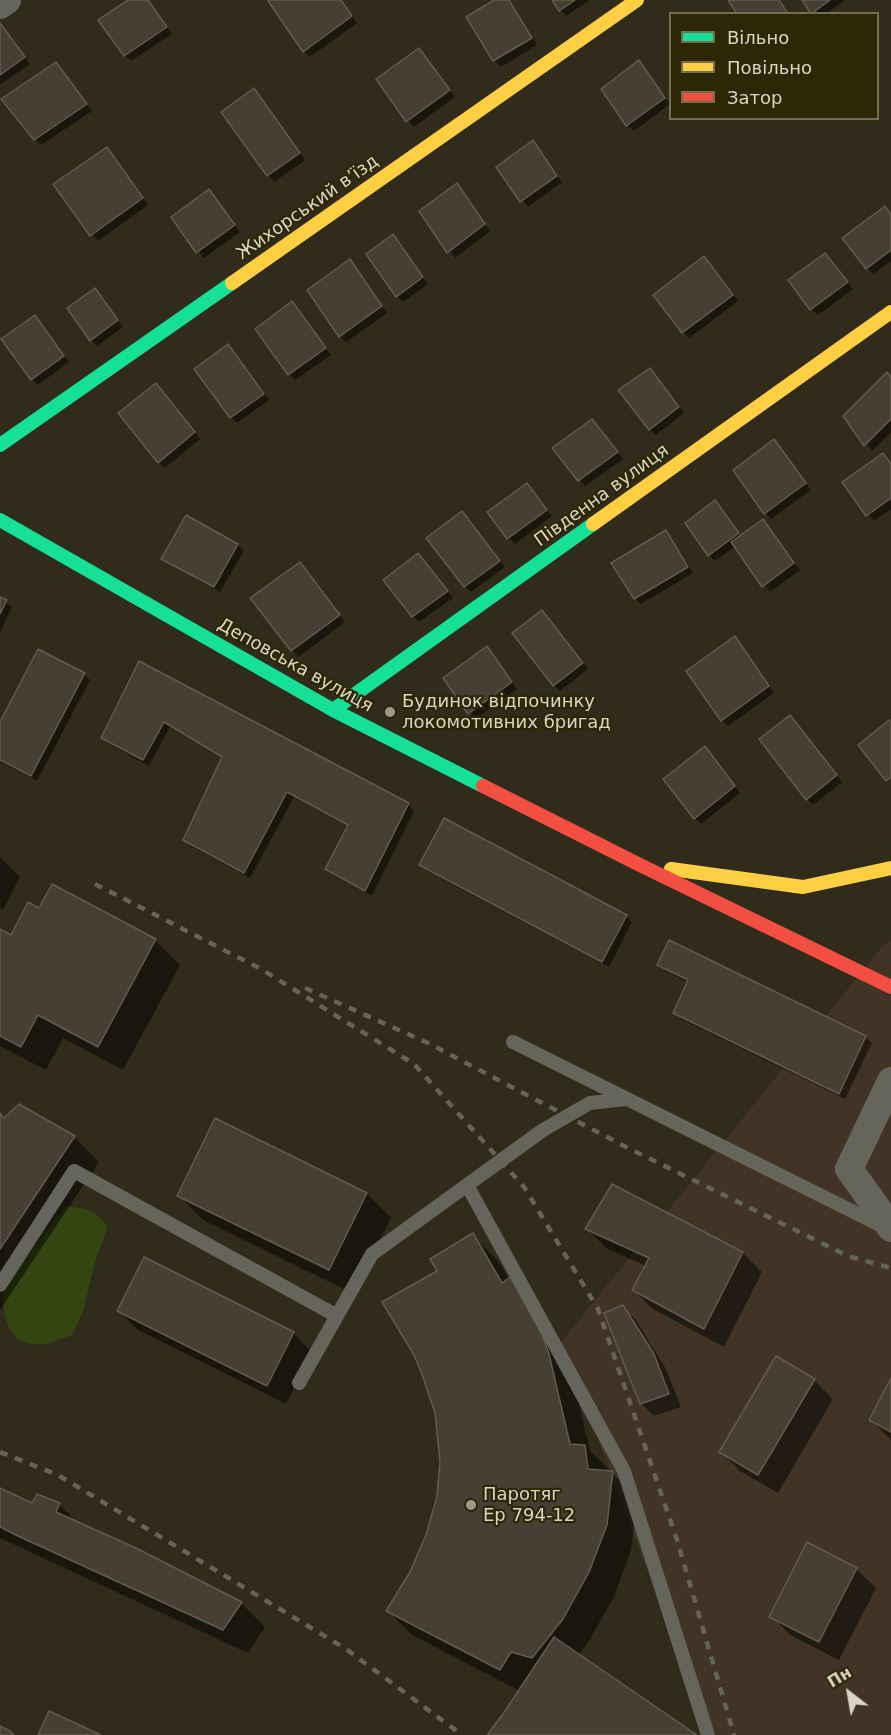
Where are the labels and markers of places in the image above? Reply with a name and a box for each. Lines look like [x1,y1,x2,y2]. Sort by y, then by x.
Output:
place label: Будинок відпочинку локомотивних бригад [402,691,611,734]
marker: Будинок відпочинку локомотивних бригад [383,705,397,719]
place label: Паротяг Ер 794-12 [483,1484,575,1526]
marker: Паротяг Ер 794-12 [464,1498,478,1512]

